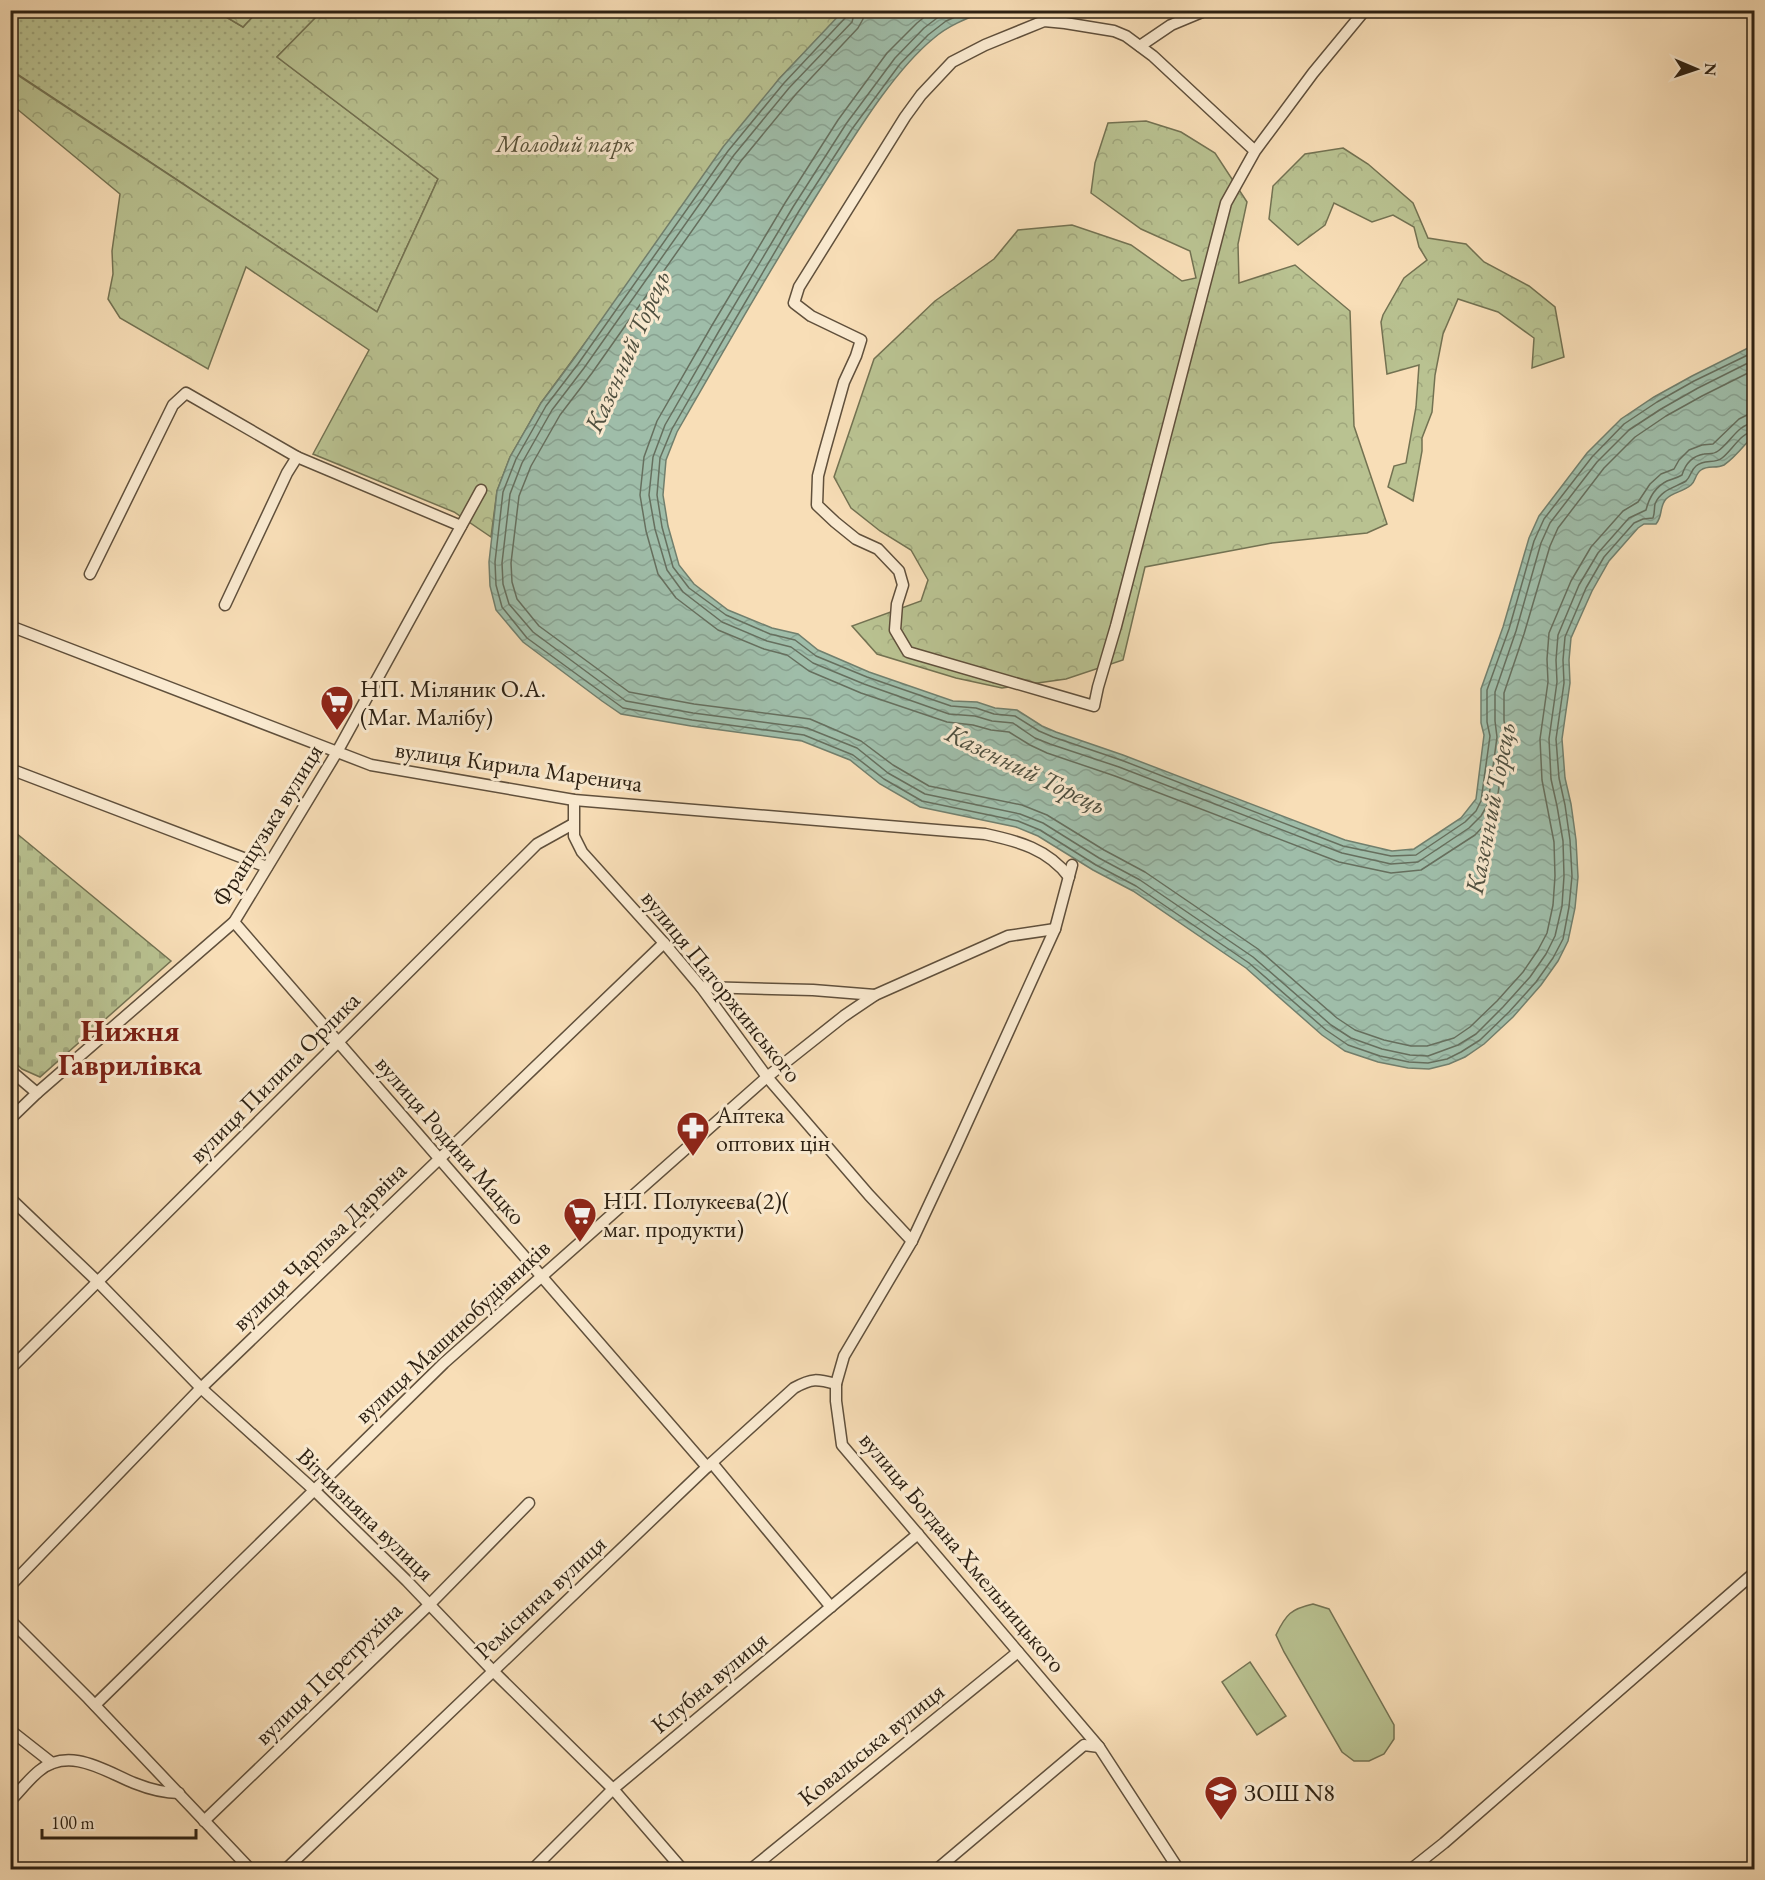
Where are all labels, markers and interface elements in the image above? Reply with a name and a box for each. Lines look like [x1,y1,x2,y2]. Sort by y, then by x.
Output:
north arrow [1666,39,1726,99]
text: N [1700,63,1721,76]
park label: Молодий парк [494,128,634,159]
water label: Казенний Торець [576,264,678,438]
place label: НП. Міляник О.А. (Маг. Малібу) [360,673,546,732]
supermarket icon: НП. Міляник О.А. (Маг. Малібу) [319,684,355,731]
water label: Казенний Торець [939,715,1112,822]
water label: Казенний Торець [1456,719,1523,898]
street label: вулиця Кирила Маренича [393,733,645,799]
street label: Французька вулиця [205,738,330,912]
street label: вулиця Паторжинського [635,883,809,1089]
street label: вулиця Пилипа Орлика [182,984,367,1169]
district label: Нижня Гаврилівка [58,1011,203,1084]
street label: вулиця Родини Мацко [369,1049,533,1231]
place label: Аптека оптових цін [715,1099,830,1158]
pharmacy icon: Аптека оптових цін [675,1110,711,1157]
street label: вулиця Чарльза Дарвіна [225,1154,413,1337]
place label: НП. Полукеєва(2)( маг. продукти) [603,1185,789,1244]
supermarket icon: НП. Полукеєва(2)( маг. продукти) [562,1196,598,1243]
street label: вулиця Машинобудівників [348,1232,556,1430]
street label: вулиця Богдана Хмельницького [853,1425,1073,1679]
street label: Вітчизняна вулиця [291,1440,442,1588]
street label: Реміснича вулиця [468,1528,613,1666]
street label: вулиця Перетрухіна [248,1594,409,1751]
street label: Клубна вулиця [644,1624,774,1740]
street label: Ковальська вулиця [791,1675,951,1813]
school or university icon: ЗОШ N8 [1203,1774,1239,1821]
place label: ЗОШ N8 [1244,1777,1335,1808]
scale bar [42,1802,196,1840]
text: 100 m [51,1811,95,1834]

